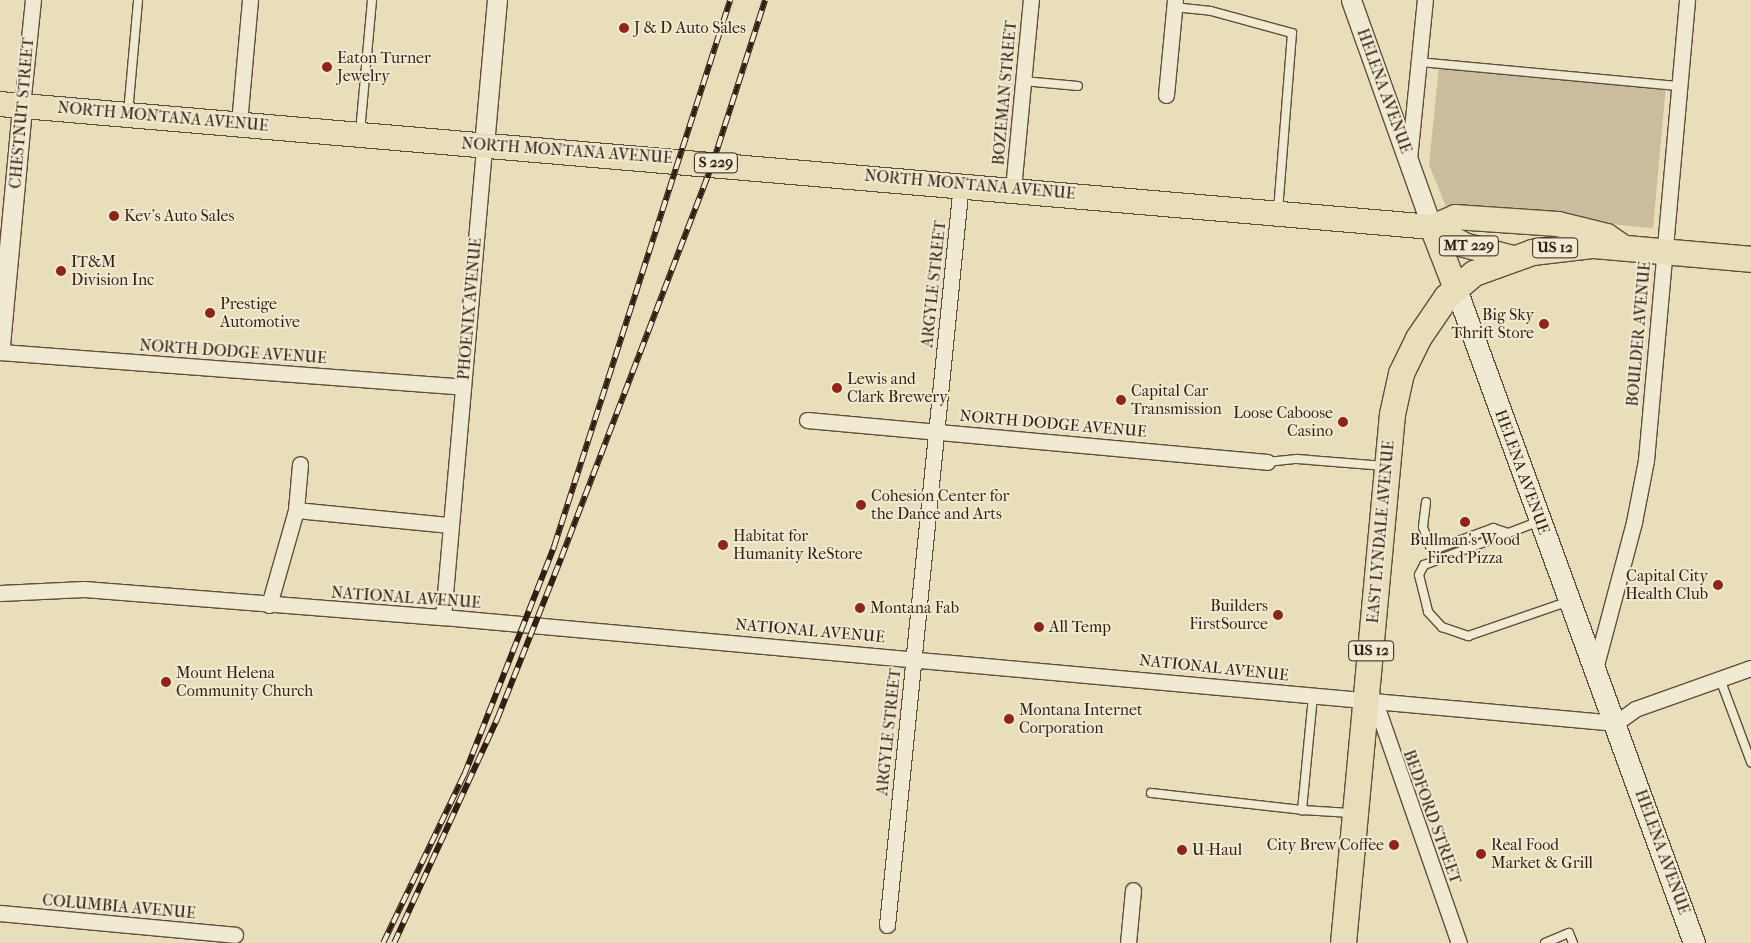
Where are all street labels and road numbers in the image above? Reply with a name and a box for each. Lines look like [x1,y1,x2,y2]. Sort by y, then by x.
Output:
street label: BOZEMAN STREET [989,20,1021,166]
street label: HELENA AVENUE [1353,26,1415,156]
street label: CHESTNUT STREET [6,37,38,189]
street label: NORTH MONTANA AVENUE [57,98,269,136]
street label: NORTH MONTANA AVENUE [461,134,673,168]
road number: S 229 [694,150,738,176]
street label: NORTH MONTANA AVENUE [864,166,1076,204]
street label: ARGYLE STREET [918,219,950,349]
road number: MT 229 [1438,234,1500,258]
road number: US 12 [1531,236,1579,260]
street label: PHOENIX AVENUE [454,237,486,381]
street label: BOULDER AVENUE [1623,261,1655,407]
street label: NORTH DODGE AVENUE [139,336,327,368]
street label: NORTH DODGE AVENUE [959,406,1147,442]
street label: HELENA AVENUE [1491,407,1553,537]
street label: EAST LYNDALE AVENUE [1363,440,1399,624]
street label: NATIONAL AVENUE [330,583,482,613]
street label: NATIONAL AVENUE [734,615,886,647]
road number: US 12 [1347,638,1395,664]
street label: NATIONAL AVENUE [1138,651,1290,685]
street label: ARGYLE STREET [873,667,905,797]
street label: BEDFORD STREET [1399,747,1465,887]
street label: HELENA AVENUE [1631,787,1693,917]
street label: COLUMBIA AVENUE [41,891,197,923]

